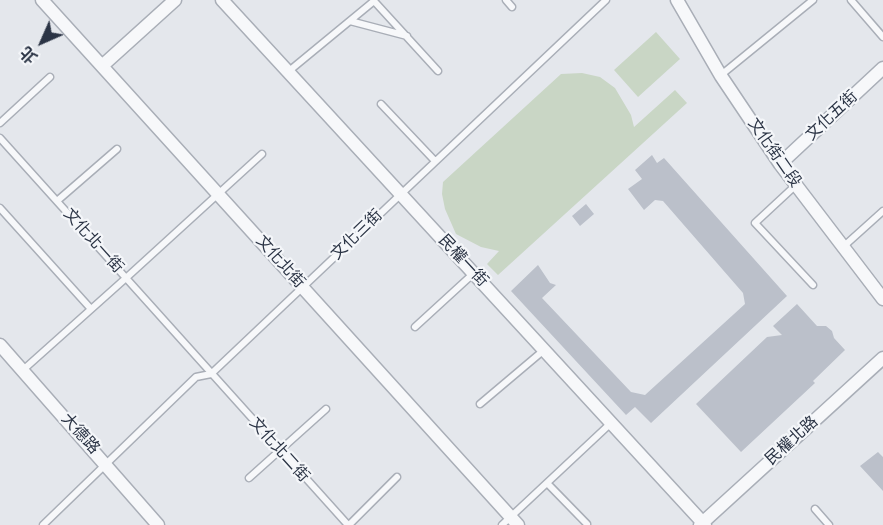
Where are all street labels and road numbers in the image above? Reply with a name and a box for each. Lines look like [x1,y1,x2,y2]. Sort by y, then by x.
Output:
street label: 文化五街 [802,87,862,145]
street label: 文化街二段 [743,115,805,191]
street label: 文化北一街 [59,205,127,277]
street label: 文化三街 [327,206,387,264]
street label: 民權一街 [434,231,492,291]
street label: 文化北街 [251,232,309,292]
street label: 大德路 [57,410,103,458]
street label: 民權北路 [762,412,822,470]
street label: 文化北二街 [245,414,313,486]

